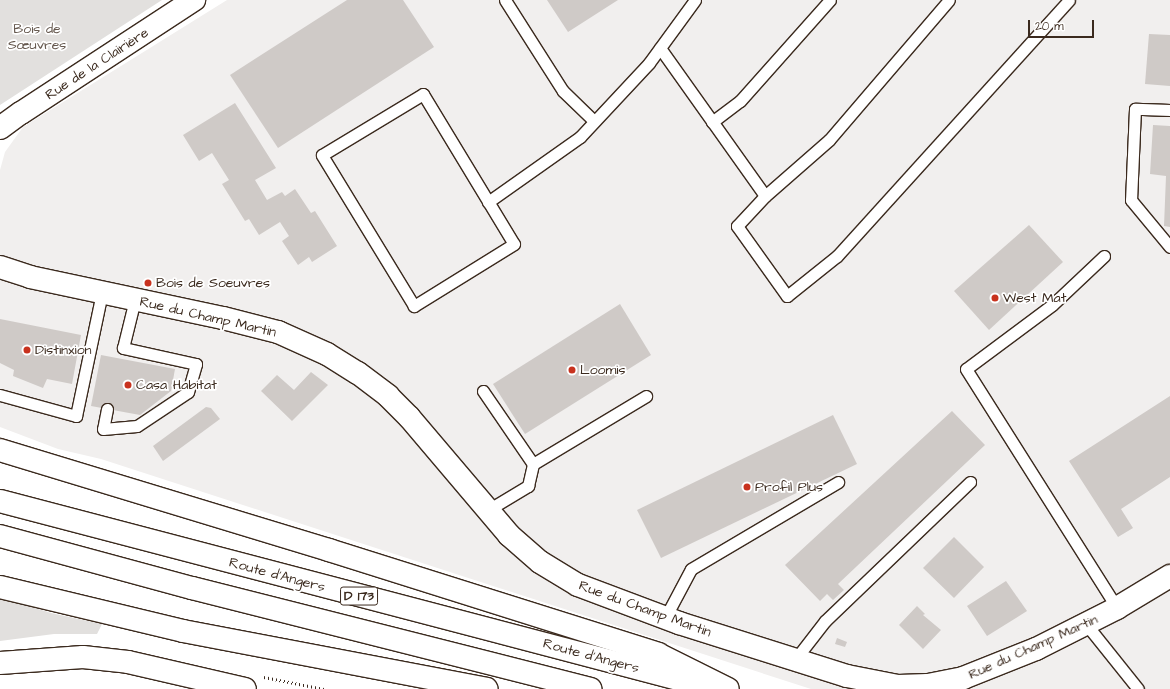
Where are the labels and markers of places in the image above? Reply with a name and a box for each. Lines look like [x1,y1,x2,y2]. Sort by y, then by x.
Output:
place label: Bois de Soeuvres [156,275,270,291]
marker: Bois de Soeuvres [143,278,153,288]
place label: West Mat [1003,290,1066,306]
marker: West Mat [990,293,1000,303]
place label: Distinxion [35,342,92,358]
marker: Distinxion [22,345,32,355]
place label: Loomis [580,362,625,378]
marker: Loomis [567,365,577,375]
place label: Casa Habitat [136,377,217,393]
marker: Casa Habitat [123,380,133,390]
place label: Profil Plus [755,479,823,495]
marker: Profil Plus [742,482,752,492]

